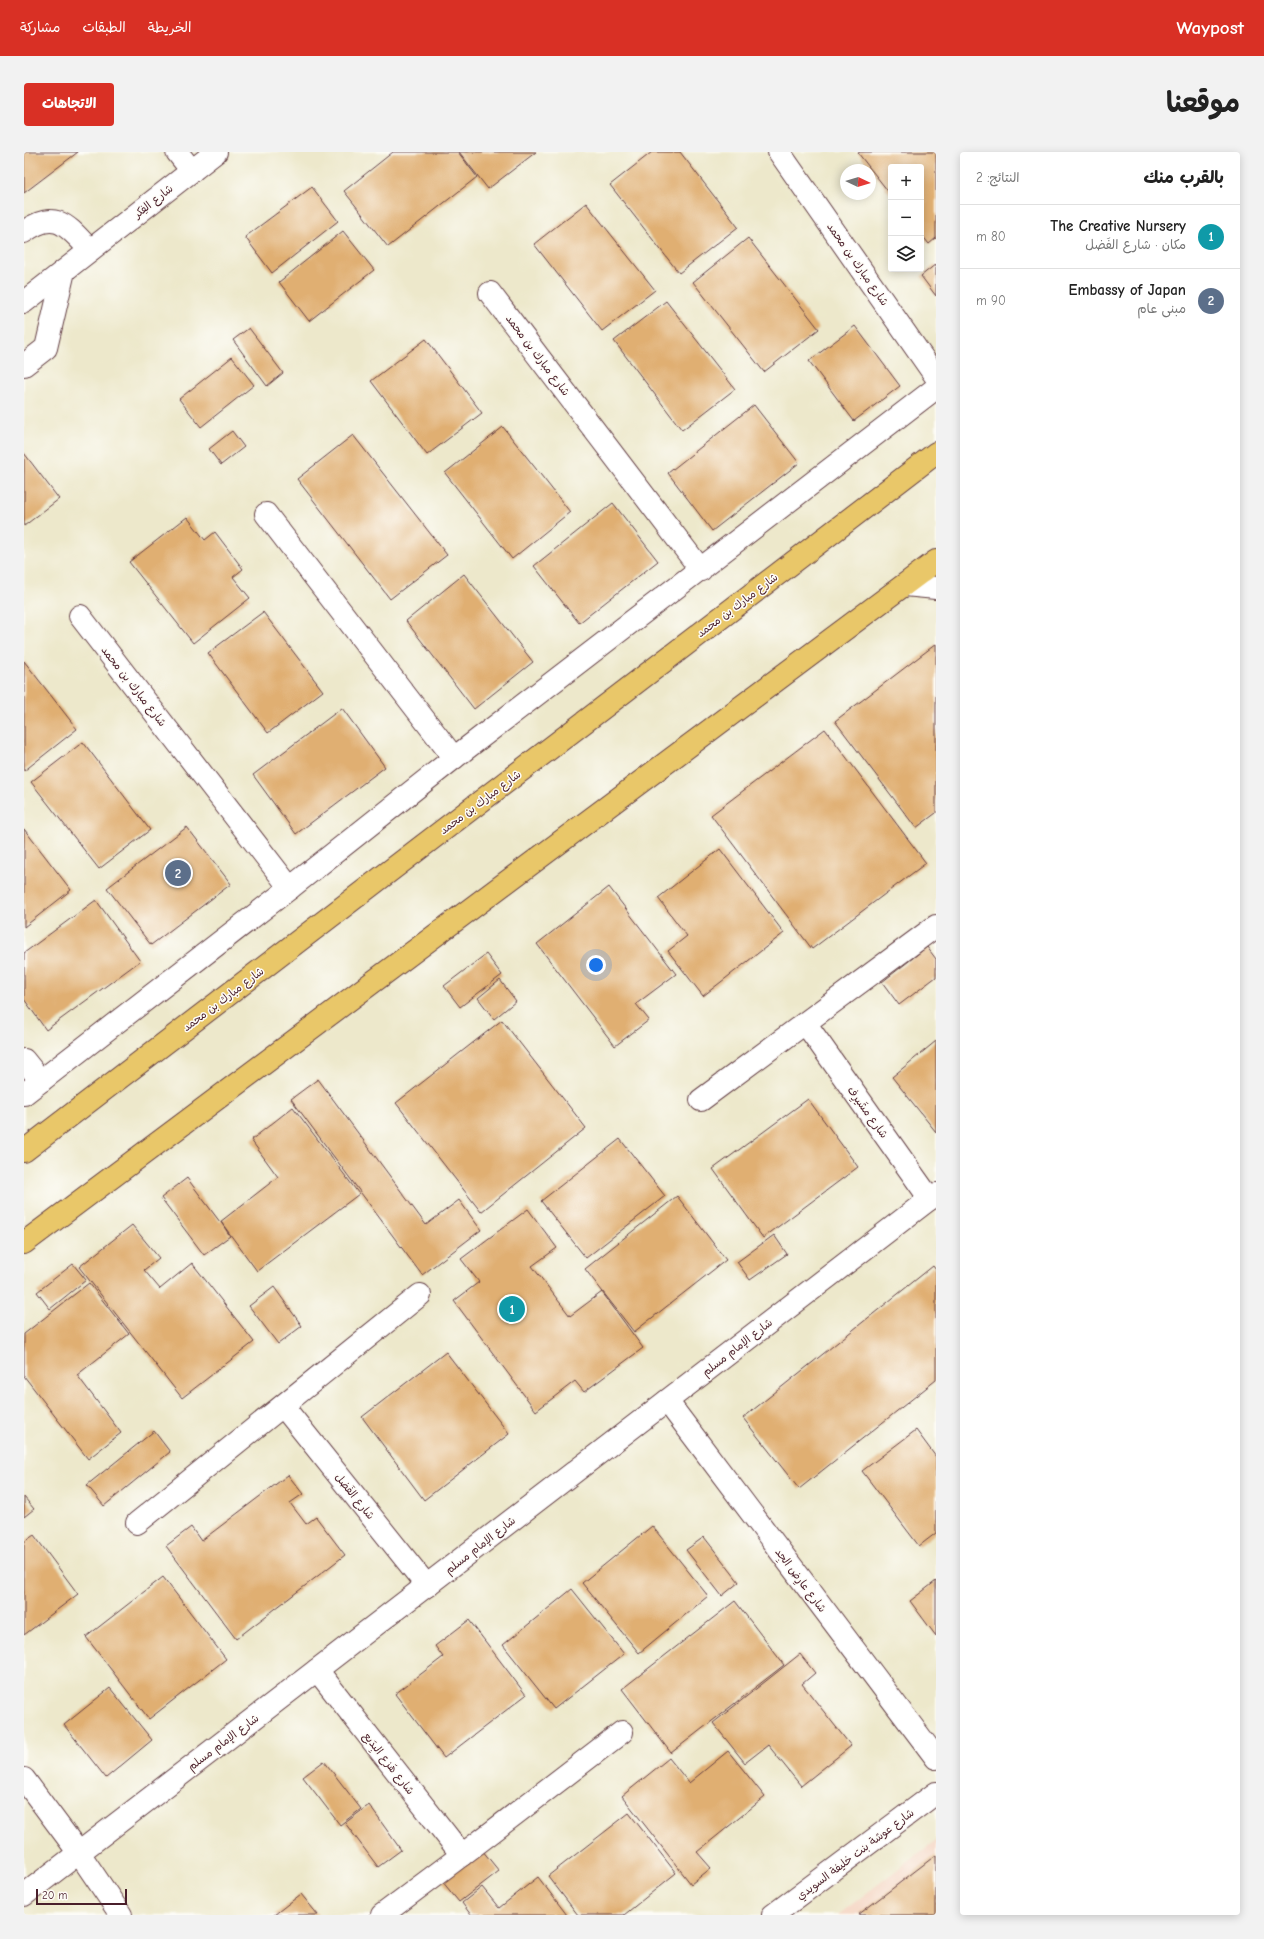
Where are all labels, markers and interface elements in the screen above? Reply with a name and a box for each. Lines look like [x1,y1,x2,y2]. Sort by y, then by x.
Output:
text: Waypost [1176,17,1244,39]
text: مشاركة [20,19,60,36]
text: الطبقات [82,19,126,36]
text: الخريطة [148,19,191,36]
button: الاتجاهات [24,83,114,126]
text: موقعنا [1166,87,1240,119]
north arrow [840,164,876,200]
map controls [888,164,924,272]
button: + [888,164,924,200]
text: بالقرب منك [1143,168,1224,187]
text: النتائج: 2 [976,170,1020,185]
street label: شارع الفِكر [130,182,177,223]
button: − [888,200,924,236]
text: The Creative Nursery [1050,217,1186,235]
street label: شارع مبارك بن محمد [822,220,891,309]
text: 80 m [976,229,1006,244]
text: 1 [1208,229,1214,244]
button: layers [888,236,924,272]
text: مكان · شارع الفَضل [1085,237,1186,252]
text: Embassy of Japan [1069,281,1186,299]
text: 90 m [976,293,1006,308]
text: 2 [1208,293,1214,308]
text: مبنى عام [1137,301,1186,316]
street label: شارع مبارك بن محمد [501,312,572,400]
street label: شارع مبارك بن محمد [694,571,782,642]
street label: شارع مبارك بن محمد [97,644,169,730]
street label: شارع مبارك بن محمد [437,768,525,839]
pin: 2 [165,858,191,888]
your location [586,955,606,975]
street label: شارع مبارك بن محمد [180,965,268,1036]
street label: شارع مشَيرِف [843,1084,891,1142]
pin: 1 [499,1294,525,1324]
street label: شارع الإمام مسلم [700,1316,776,1380]
street label: شارع الفَضل [331,1470,378,1523]
street label: شارع الإمام مسلم [443,1514,519,1578]
street label: شارع عارِض الجِد [771,1546,829,1616]
street label: شارع الإمام مسلم [185,1712,263,1775]
street label: شارع هَزع البِدَيع [359,1730,417,1798]
street label: شارع عوشة بنت خليفة السويدي [794,1806,918,1904]
scale bar [36,1887,127,1906]
text: 20 m [42,1889,67,1902]

